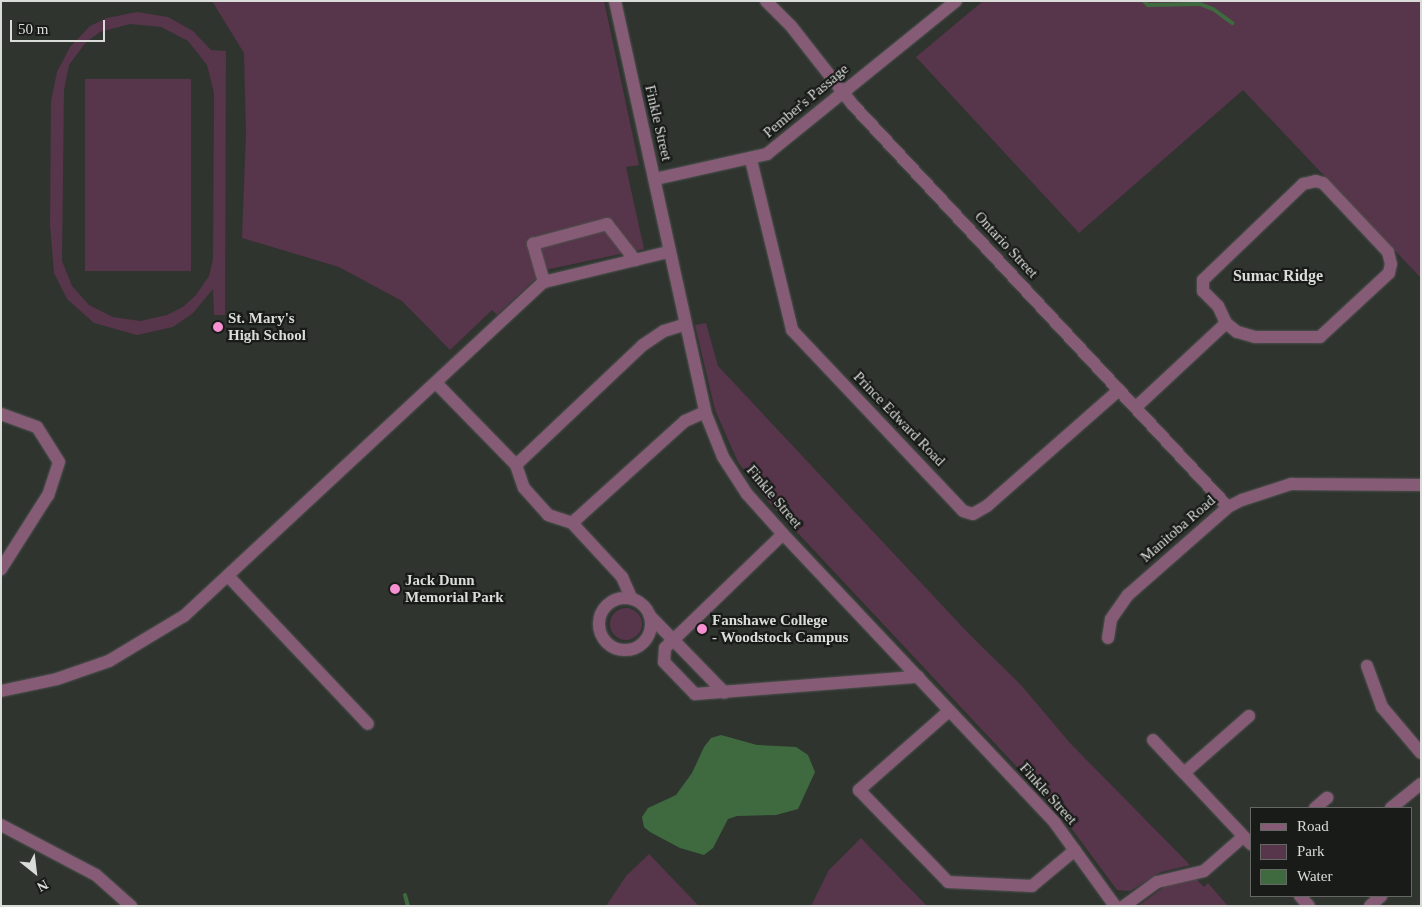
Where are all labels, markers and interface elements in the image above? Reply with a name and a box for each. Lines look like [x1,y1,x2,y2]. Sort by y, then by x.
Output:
scale bar [12,10,108,42]
text: 50 m [18,21,48,37]
street label: Pember's Passage [760,60,852,142]
street label: Finkle Street [641,83,675,163]
street label: Ontario Street [971,208,1041,282]
district label: Sumac Ridge [1233,266,1323,286]
place label: St. Mary's High School [228,309,306,344]
marker: St. Mary's High School [212,321,224,333]
street label: Prince Edward Road [849,368,949,470]
street label: Finkle Street [742,462,806,532]
street label: Manitoba Road [1137,492,1219,566]
place label: Jack Dunn Memorial Park [405,571,504,606]
marker: Jack Dunn Memorial Park [389,583,401,595]
place label: Fanshawe College - Woodstock Campus [712,611,849,646]
marker: Fanshawe College - Woodstock Campus [696,623,708,635]
street label: Finkle Street [1016,759,1080,829]
legend [1250,807,1412,897]
text: Road [1297,818,1329,834]
text: Park [1297,843,1325,859]
north arrow [10,847,60,897]
text: Water [1297,868,1332,884]
text: N [34,877,51,895]

